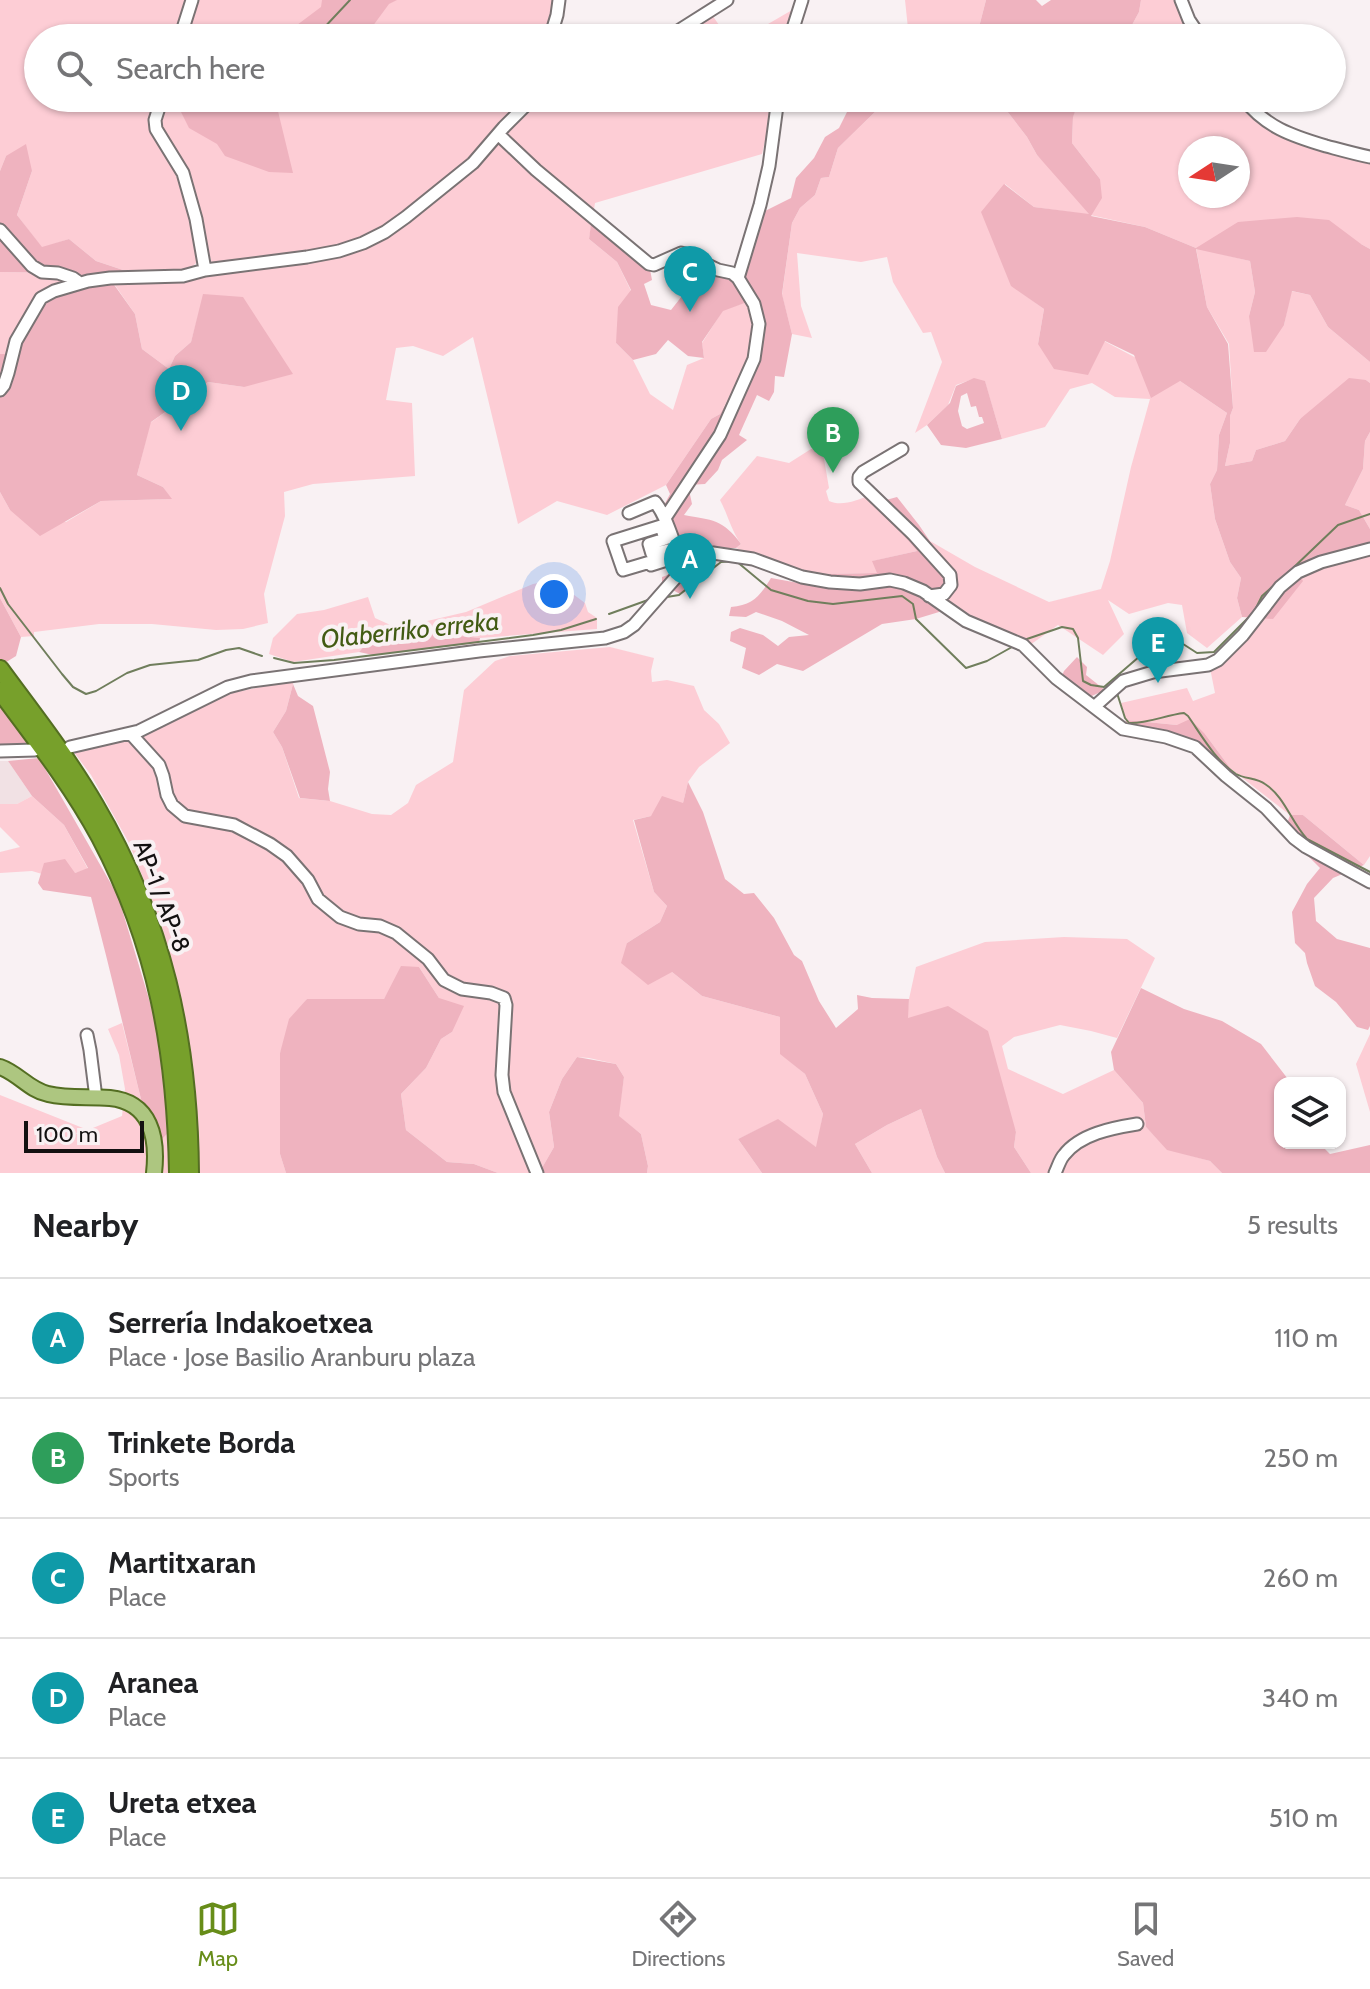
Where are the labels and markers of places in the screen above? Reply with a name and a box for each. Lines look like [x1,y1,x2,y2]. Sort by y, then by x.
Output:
pin: C [664,246,716,312]
pin: D [155,365,207,431]
pin: B [807,407,859,473]
pin: A [664,533,716,599]
pin: E [1132,617,1184,683]

